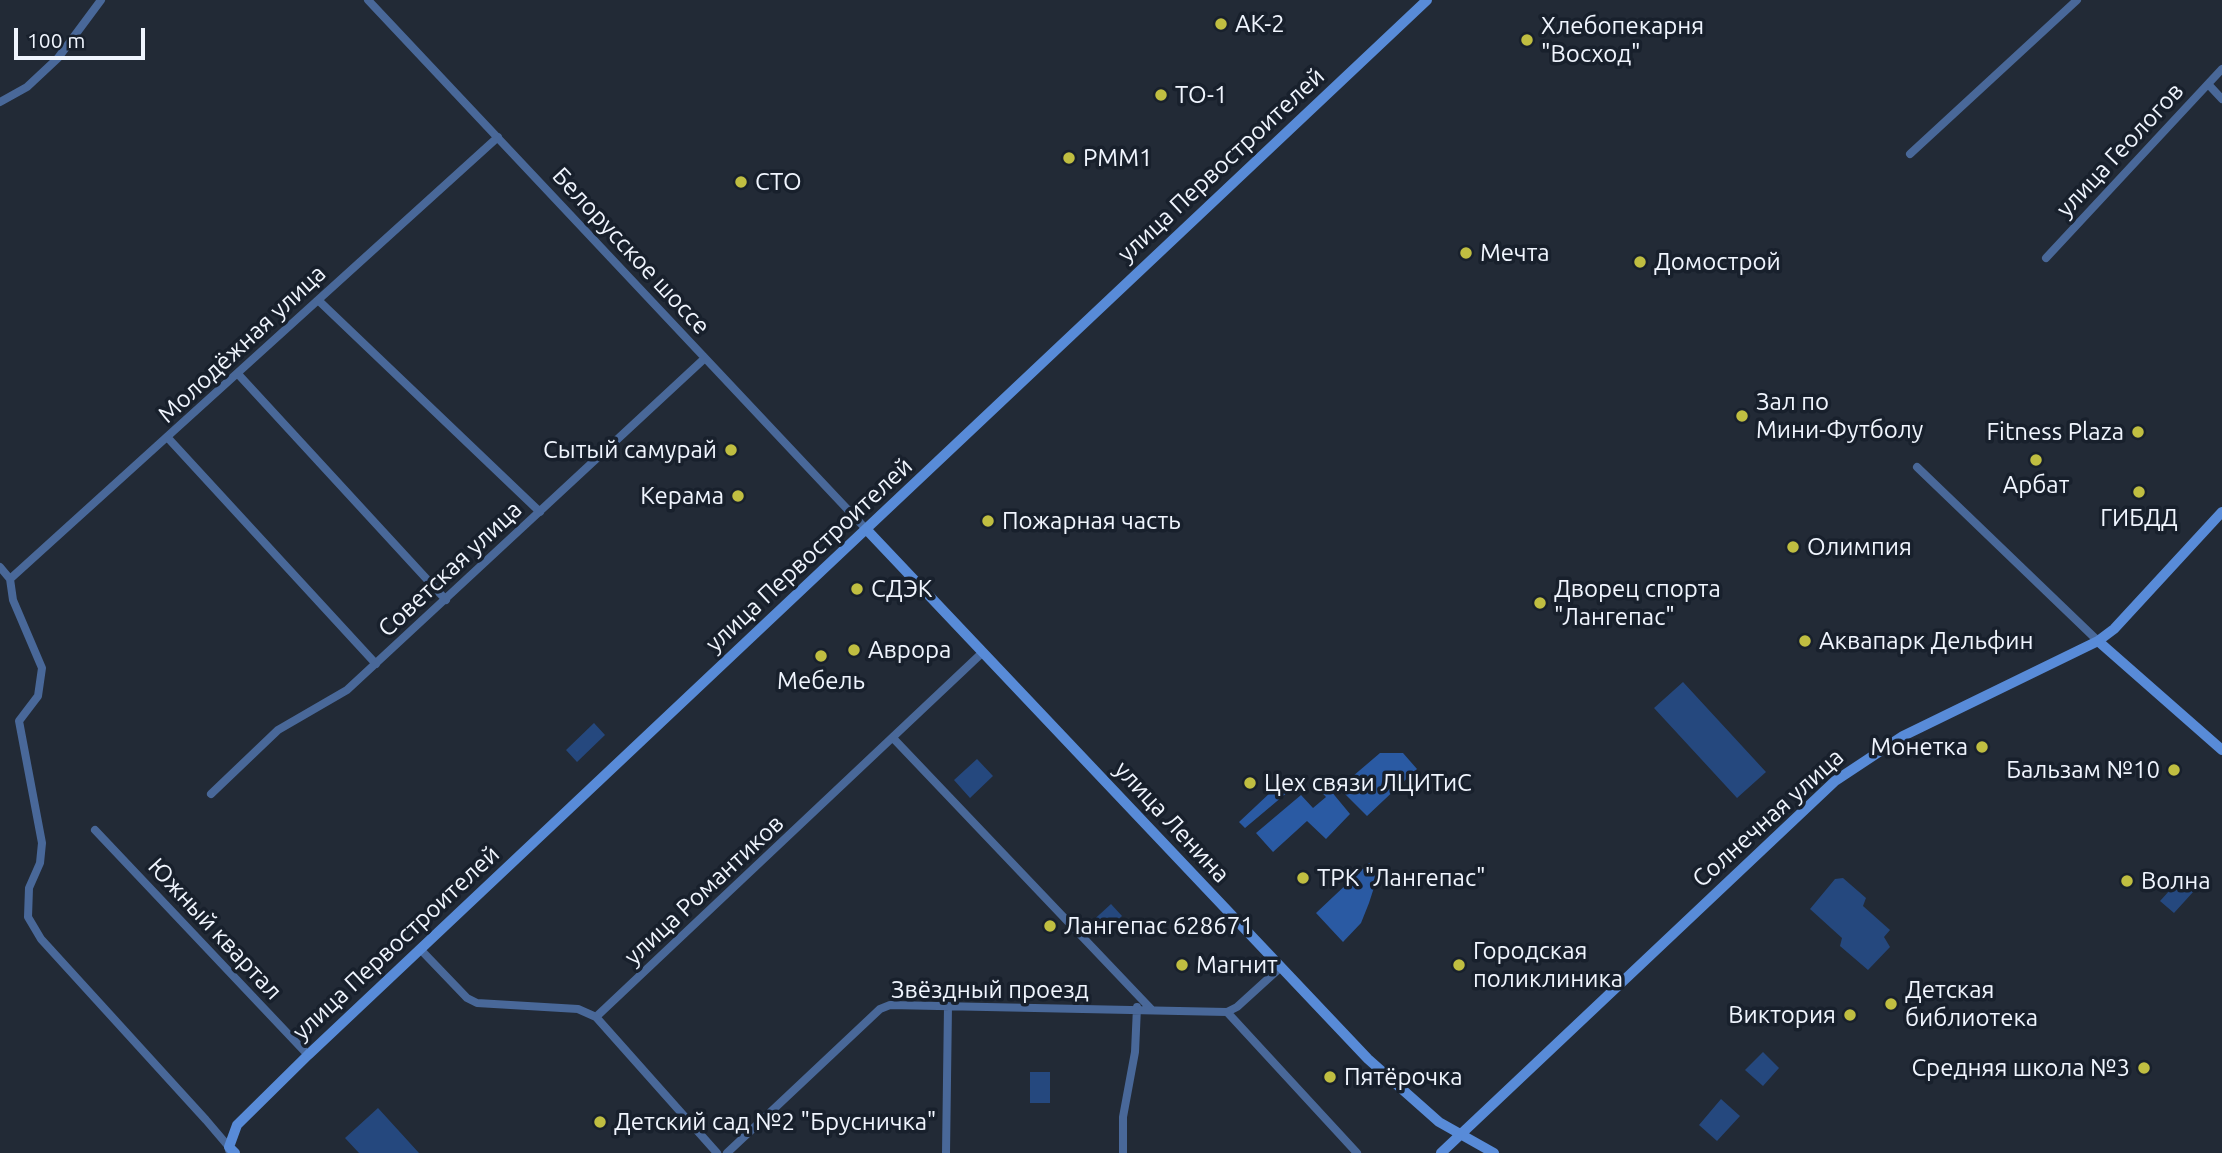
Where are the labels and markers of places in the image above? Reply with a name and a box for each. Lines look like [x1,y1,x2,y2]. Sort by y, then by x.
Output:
place label: АК-2 [1235,10,1285,38]
place label: Хлебопекарня "Восход" [1541,12,1704,68]
marker: АК-2 [1213,16,1229,32]
marker: Хлебопекарня "Восход" [1519,32,1535,48]
place label: ТО-1 [1175,81,1227,109]
marker: ТО-1 [1153,87,1169,103]
place label: РММ1 [1083,144,1153,172]
marker: РММ1 [1061,150,1077,166]
place label: СТО [755,168,802,196]
marker: СТО [733,174,749,190]
place label: Мечта [1480,239,1550,267]
marker: Мечта [1458,245,1474,261]
place label: Домострой [1654,248,1781,276]
marker: Домострой [1632,254,1648,270]
place label: Зал по Мини-Футболу [1756,388,1923,444]
marker: Зал по Мини-Футболу [1734,408,1750,424]
place label: Fitness Plaza [1986,418,2124,446]
marker: Fitness Plaza [2130,424,2146,440]
place label: Сытый самурай [543,436,717,464]
marker: Сытый самурай [723,442,739,458]
marker: Арбат [2028,452,2044,468]
place label: Арбат [2003,471,2069,499]
place label: Керама [640,482,724,510]
marker: ГИБДД [2131,484,2147,500]
marker: Керама [730,488,746,504]
place label: ГИБДД [2100,504,2178,532]
place label: Пожарная часть [1002,507,1181,535]
marker: Пожарная часть [980,513,996,529]
place label: Олимпия [1807,533,1912,561]
marker: Олимпия [1785,539,1801,555]
place label: СДЭК [871,575,932,603]
place label: Дворец спорта "Лангепас" [1554,575,1721,631]
marker: СДЭК [849,581,865,597]
marker: Дворец спорта "Лангепас" [1532,595,1548,611]
place label: Аквапарк Дельфин [1819,627,2033,655]
marker: Аквапарк Дельфин [1797,633,1813,649]
place label: Аврора [868,636,951,664]
marker: Аврора [846,642,862,658]
marker: Мебель [813,648,829,664]
place label: Мебель [777,667,865,695]
place label: Монетка [1871,733,1968,761]
marker: Монетка [1974,739,1990,755]
place label: Бальзам №10 [2006,756,2160,784]
marker: Бальзам №10 [2166,762,2182,778]
place label: Цех связи ЛЦИТиС [1264,769,1472,797]
marker: Цех связи ЛЦИТиС [1242,775,1258,791]
place label: ТРК "Лангепас" [1317,864,1486,892]
place label: Волна [2141,867,2211,895]
marker: ТРК "Лангепас" [1295,870,1311,886]
marker: Волна [2119,873,2135,889]
place label: Лангепас 628671 [1064,912,1254,940]
marker: Лангепас 628671 [1042,918,1058,934]
place label: Городская поликлиника [1473,937,1623,993]
place label: Магнит [1196,951,1278,979]
marker: Магнит [1174,957,1190,973]
marker: Городская поликлиника [1451,957,1467,973]
place label: Детская библиотека [1905,976,2038,1032]
marker: Детская библиотека [1883,996,1899,1012]
place label: Виктория [1728,1001,1836,1029]
marker: Виктория [1842,1007,1858,1023]
place label: Средняя школа №3 [1911,1054,2130,1082]
marker: Средняя школа №3 [2136,1060,2152,1076]
place label: Пятёрочка [1344,1063,1463,1091]
marker: Пятёрочка [1322,1069,1338,1085]
place label: Детский сад №2 "Брусничка" [614,1108,936,1136]
marker: Детский сад №2 "Брусничка" [592,1114,608,1130]

